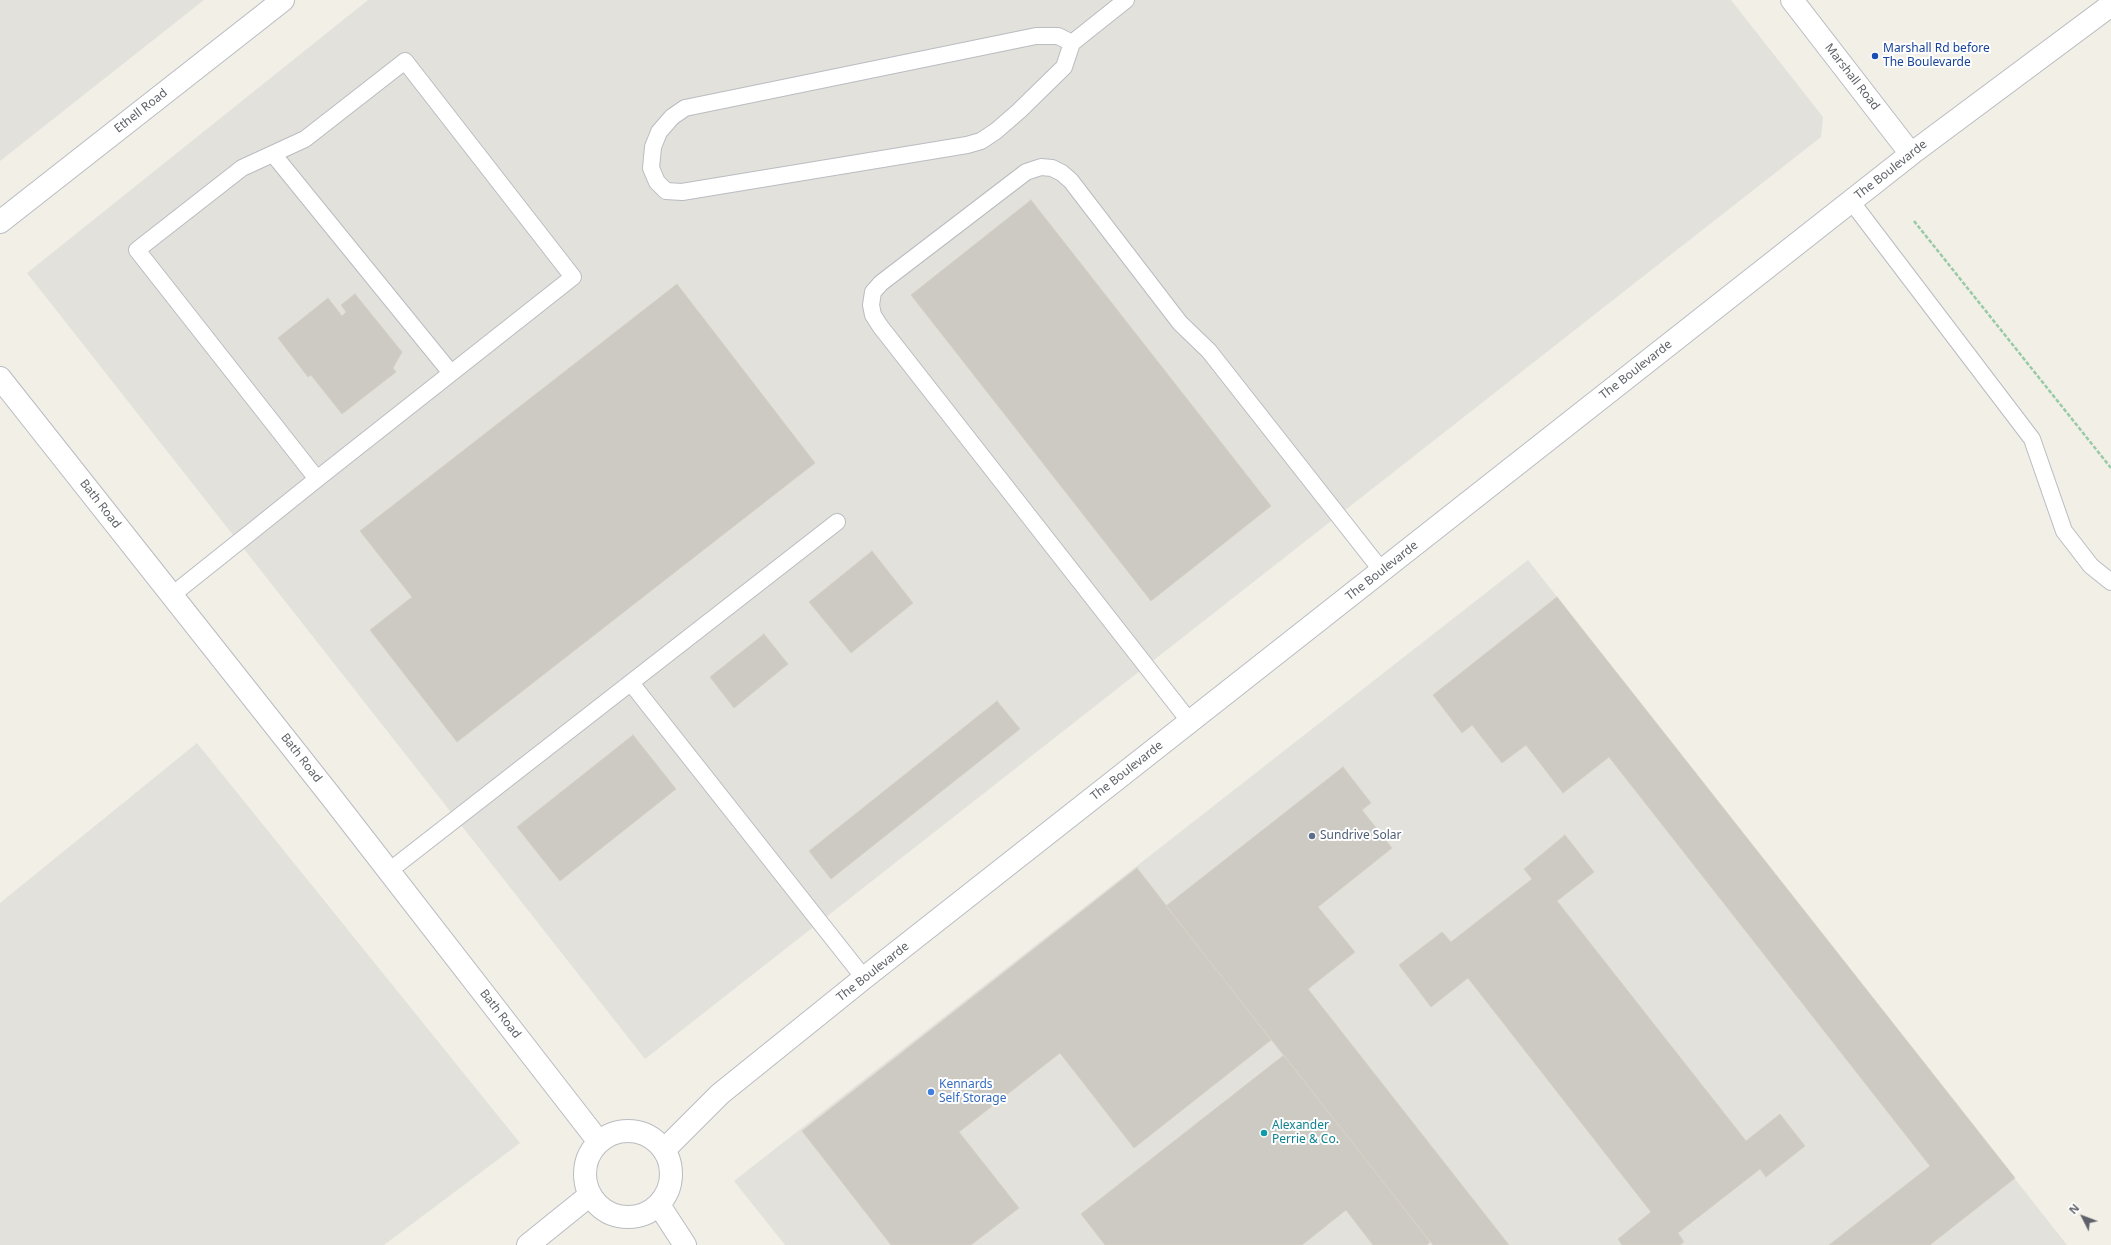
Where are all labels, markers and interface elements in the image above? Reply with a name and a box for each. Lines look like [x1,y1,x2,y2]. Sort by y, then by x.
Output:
street label: Marshall Road [1822,41,1882,113]
place label: Marshall Rd before The Boulevarde [1883,42,1990,70]
marker: Marshall Rd before The Boulevarde [1870,51,1880,61]
street label: Ethell Road [112,86,170,136]
street label: The Boulevarde [1852,137,1930,203]
street label: The Boulevarde [1597,337,1675,403]
street label: Bath Road [76,477,124,531]
street label: The Boulevarde [1343,538,1421,604]
street label: Bath Road [277,731,325,785]
street label: The Boulevarde [1088,738,1166,804]
place label: Sundrive Solar [1320,829,1401,843]
marker: Sundrive Solar [1307,831,1317,841]
street label: The Boulevarde [834,939,912,1005]
street label: Bath Road [476,987,524,1041]
place label: Kennards Self Storage [939,1078,1006,1106]
marker: Kennards Self Storage [926,1087,936,1097]
place label: Alexander Perrie & Co. [1272,1119,1339,1147]
marker: Alexander Perrie & Co. [1259,1128,1269,1138]
north arrow [2063,1197,2103,1237]
text: N [2065,1200,2082,1217]

